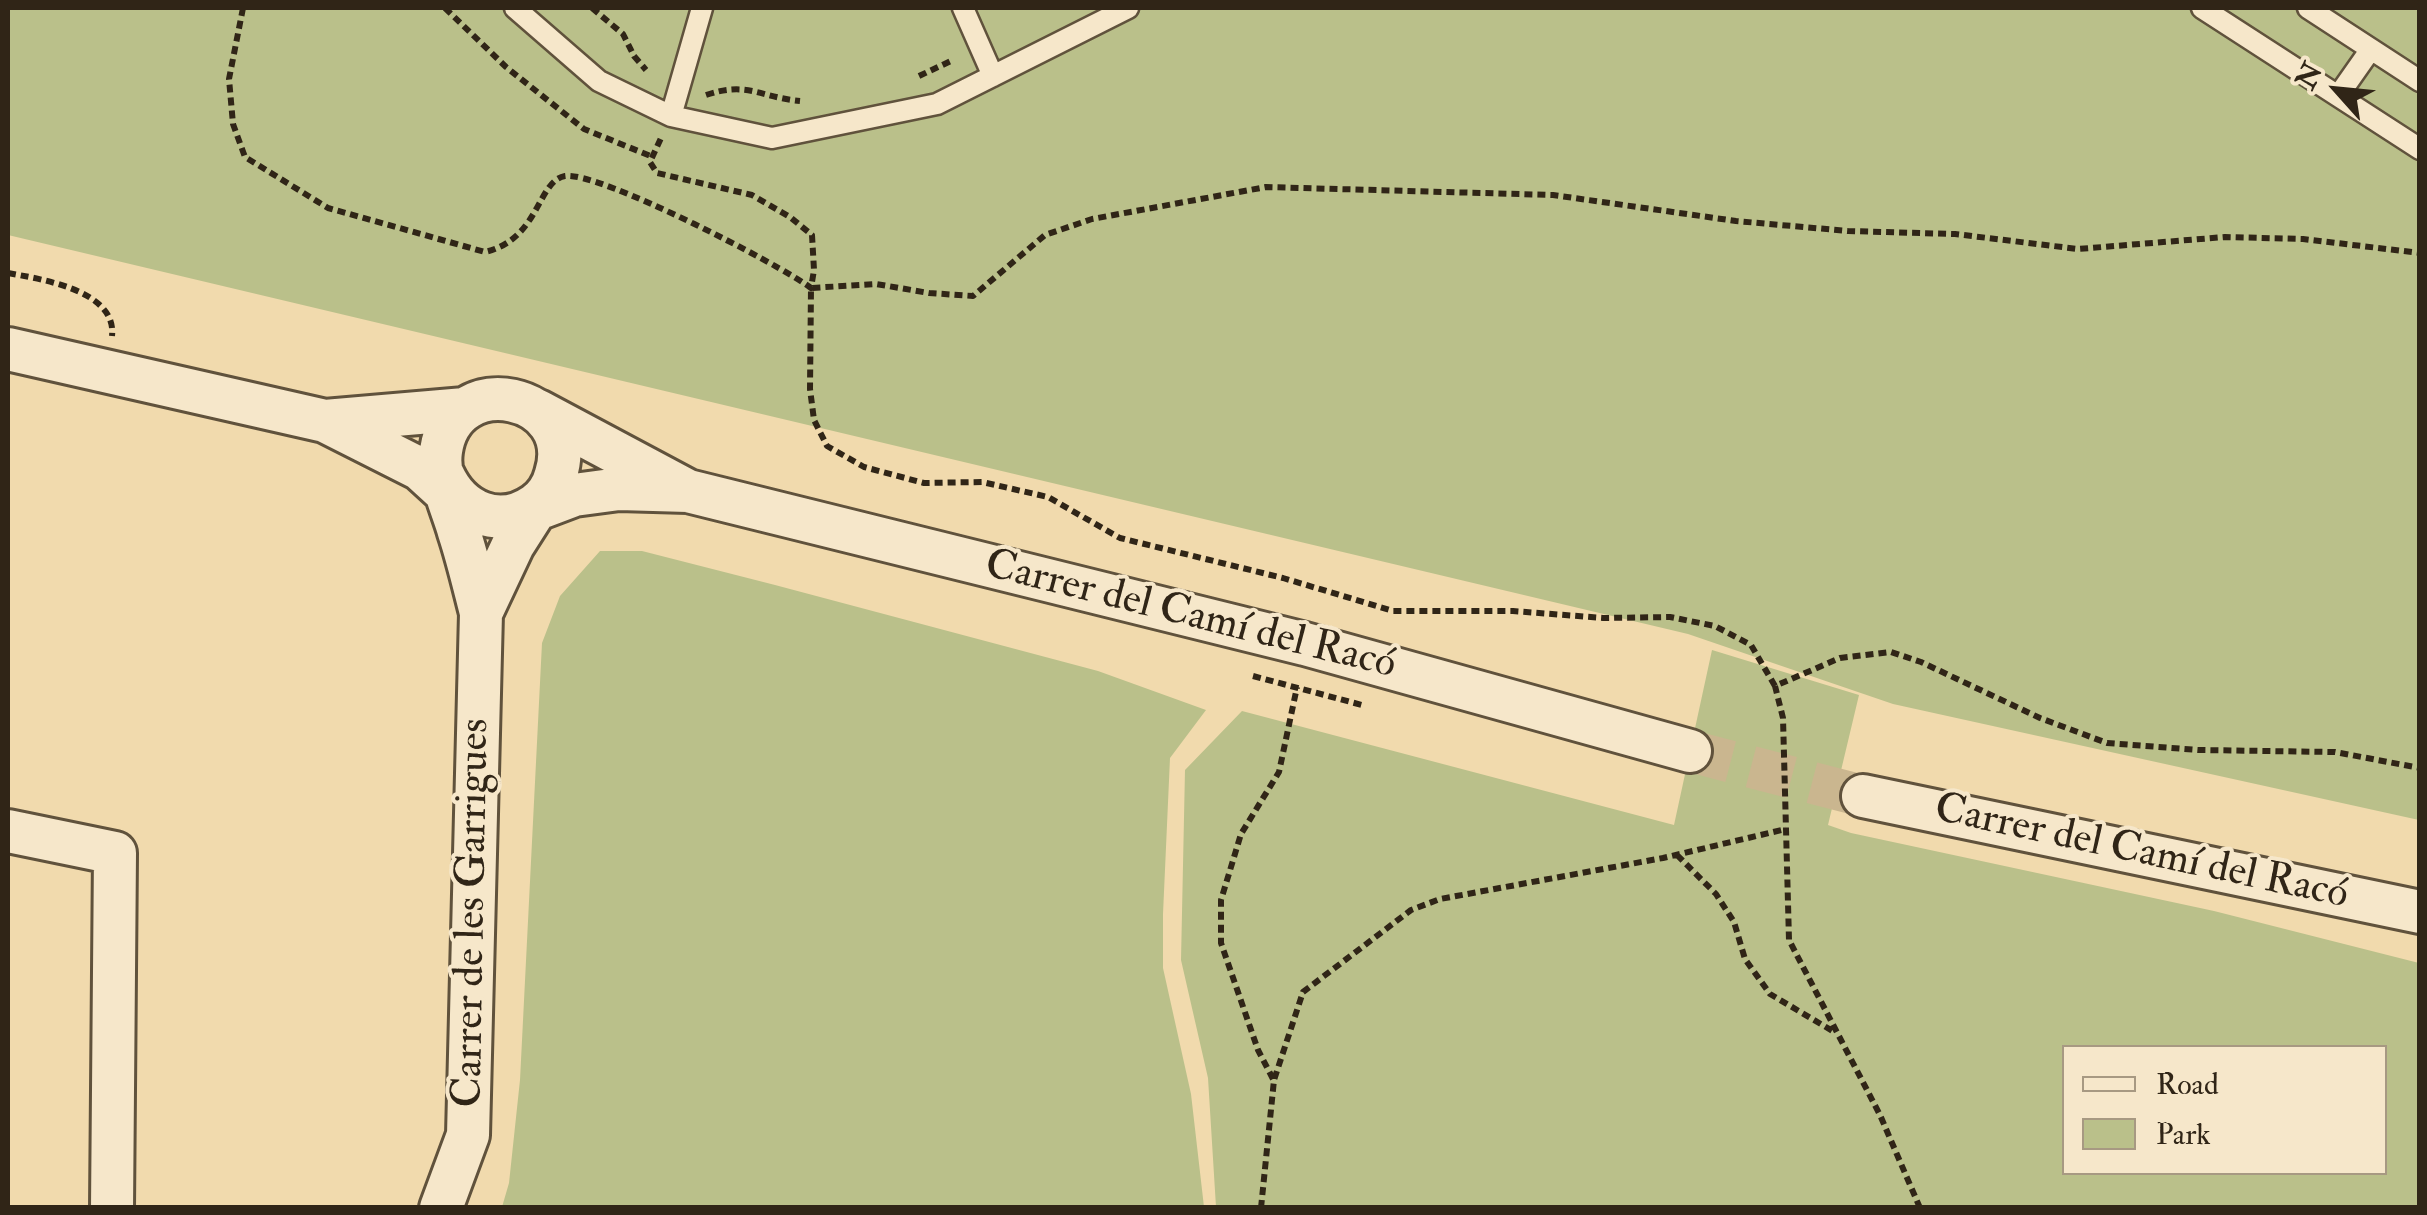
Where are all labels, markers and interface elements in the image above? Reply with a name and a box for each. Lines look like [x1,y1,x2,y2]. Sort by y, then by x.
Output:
north arrow [2287,40,2387,140]
text: N [2289,57,2331,95]
street label: Carrer del Camí del Racó [979,542,1401,692]
street label: Carrer de les Garrigues [445,718,503,1108]
street label: Carrer del Camí del Racó [1930,786,2352,922]
legend [2062,1045,2387,1175]
text: Road [2156,1066,2219,1103]
text: Park [2156,1116,2211,1153]

